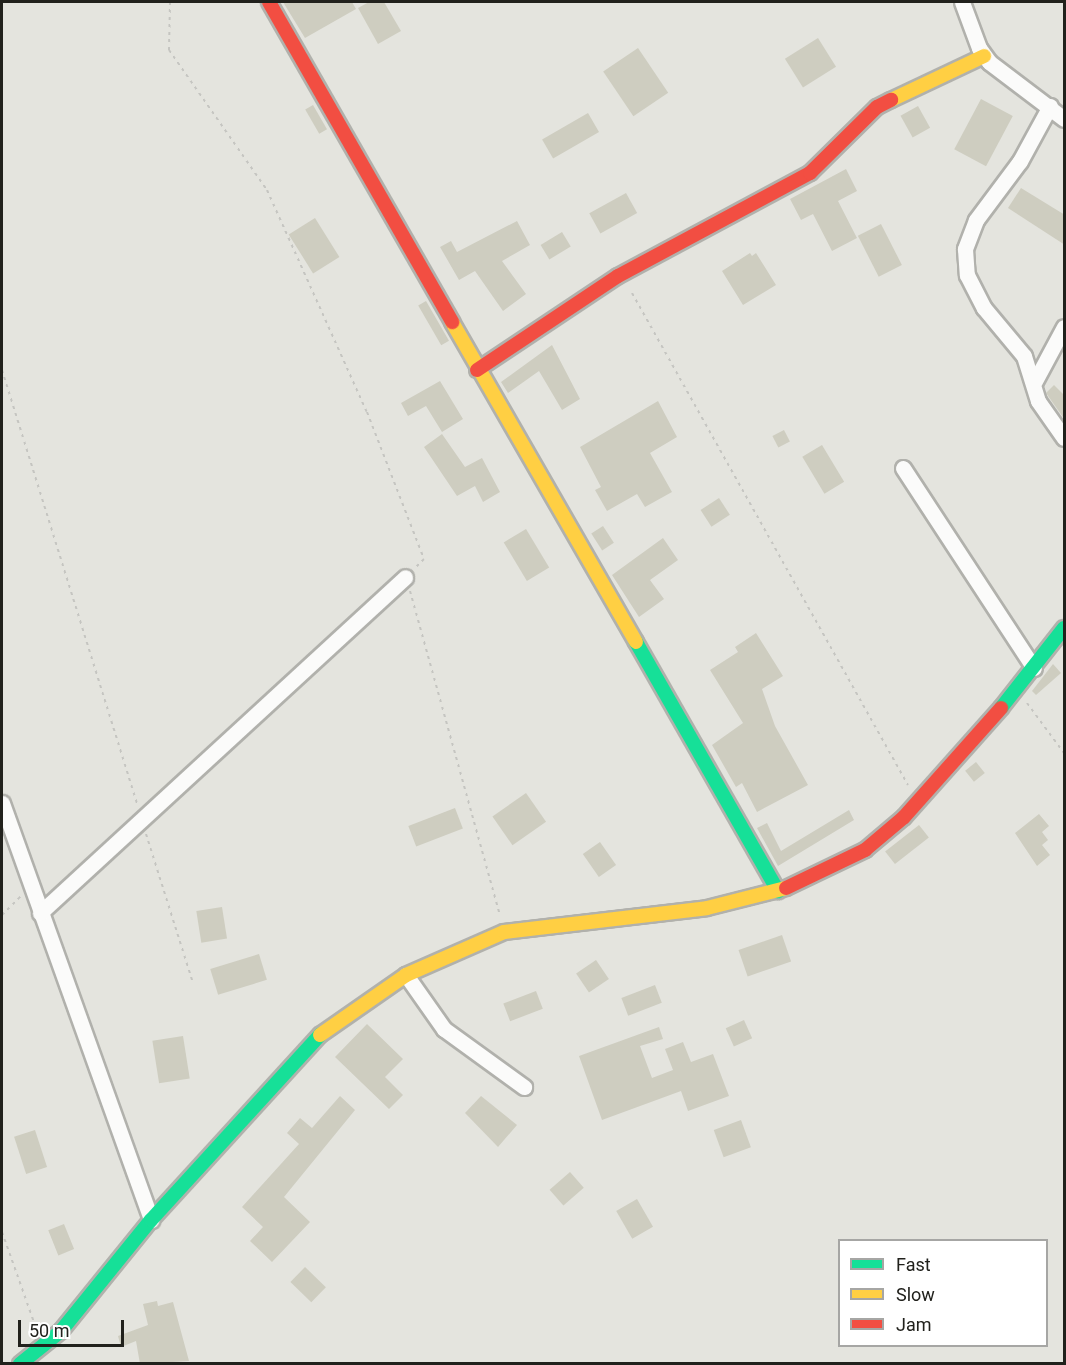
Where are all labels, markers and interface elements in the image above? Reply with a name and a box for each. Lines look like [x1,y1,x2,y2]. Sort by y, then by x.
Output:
legend [838,1239,1048,1347]
text: Fast [896,1254,931,1275]
text: Slow [896,1284,935,1305]
scale bar [21,1308,128,1346]
text: Jam [896,1314,932,1335]
text: 50 m [29,1320,69,1341]

